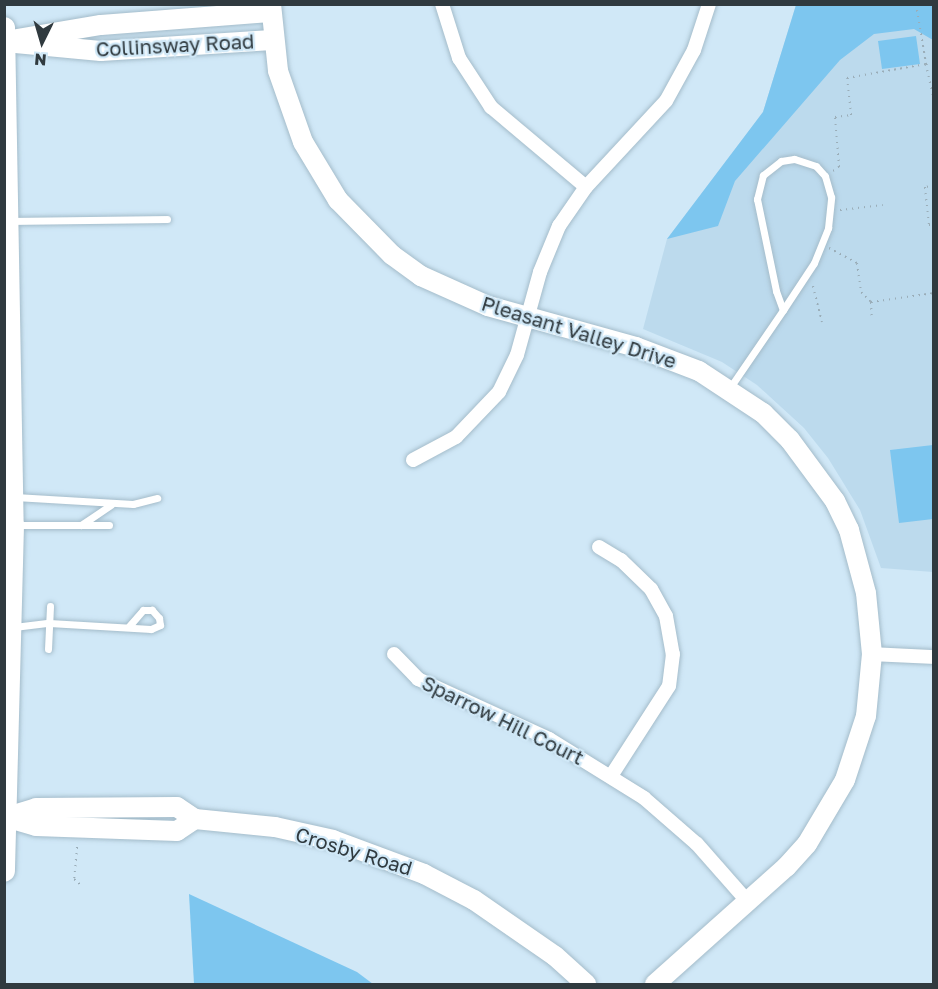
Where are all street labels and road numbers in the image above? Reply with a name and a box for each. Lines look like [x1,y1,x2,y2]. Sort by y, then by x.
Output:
street label: Collinsway Road [95,29,255,61]
street label: Pleasant Valley Drive [479,291,679,373]
street label: Sparrow Hill Court [418,670,588,770]
street label: Crosby Road [293,822,415,880]

